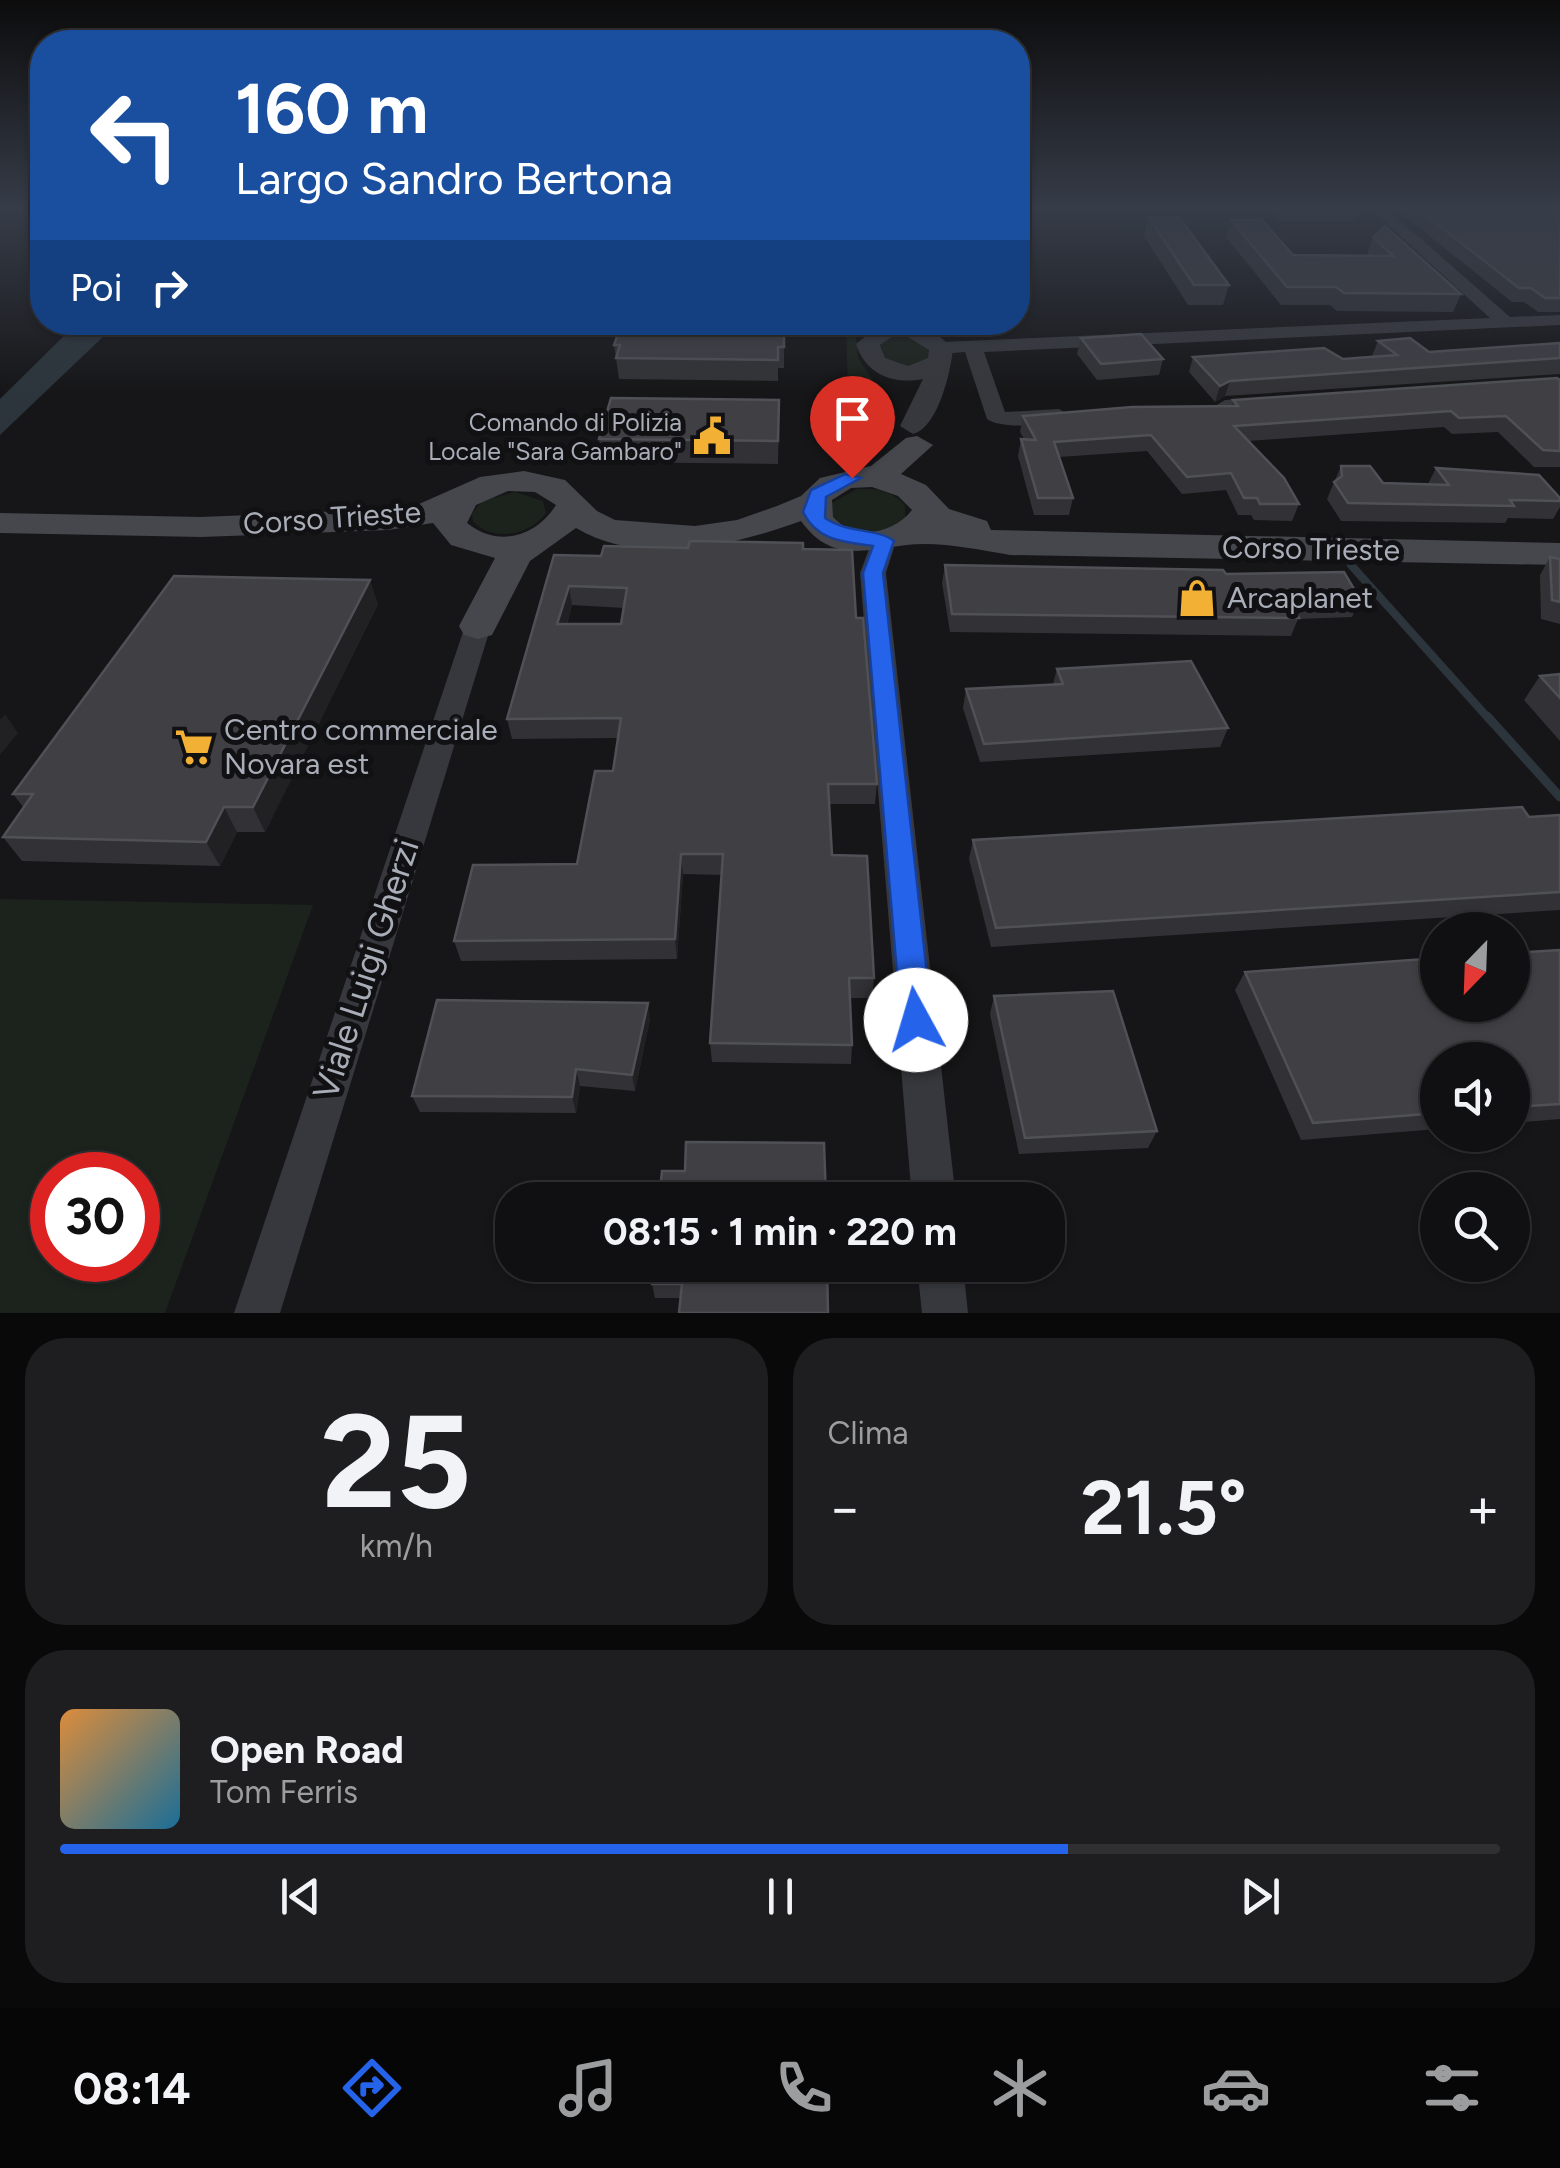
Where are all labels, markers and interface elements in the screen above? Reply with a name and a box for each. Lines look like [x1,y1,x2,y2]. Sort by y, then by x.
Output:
text: 160 m [235,66,428,151]
icon: left [70,70,200,200]
text: Largo Sandro Bertona [235,151,673,205]
icon: right [142,260,197,315]
text: Poi [70,265,122,311]
pin [810,376,895,479]
icon: arrive [825,391,880,446]
place label: Comando di Polizia Locale "Sara Gambaro" [428,407,682,466]
public building icon: Comando di Polizia Locale "Sara Gambaro" [691,415,733,457]
street label: Corso Trieste [242,493,422,542]
street label: Corso Trieste [1222,528,1400,569]
shop icon: Arcaplanet [1176,577,1218,619]
place label: Arcaplanet [1227,579,1373,616]
place label: Centro commerciale Novara est [224,711,498,782]
supermarket icon: Centro commerciale Novara est [173,726,215,768]
street label: Viale Luigi Gherzi [304,834,428,1104]
north arrow [1420,912,1530,1022]
map controls [1420,912,1530,1282]
position arrow [864,968,968,1072]
button: sound [1420,1042,1530,1152]
speed limit sign: 30 [30,1152,160,1282]
button: search [1420,1172,1530,1282]
text: 08:15 · 1 min · 220 m [603,1209,957,1255]
text: 25 [321,1384,472,1540]
text: Clima [828,1414,909,1452]
text: 21.5° [1081,1463,1247,1553]
text: − [828,1475,862,1541]
text: + [1466,1475,1500,1541]
text: km/h [360,1527,433,1565]
text: Open Road [210,1727,404,1773]
text: Tom Ferris [210,1773,358,1811]
icon: previous [273,1869,328,1924]
icon: pause [753,1869,808,1924]
icon: next [1233,1869,1288,1924]
icon: directions [337,2053,407,2123]
icon: music [553,2053,623,2123]
icon: phone [769,2053,839,2123]
icon: climate [985,2053,1055,2123]
icon: car [1201,2053,1271,2123]
icon: filters [1417,2053,1487,2123]
text: 08:14 [73,2061,191,2115]

